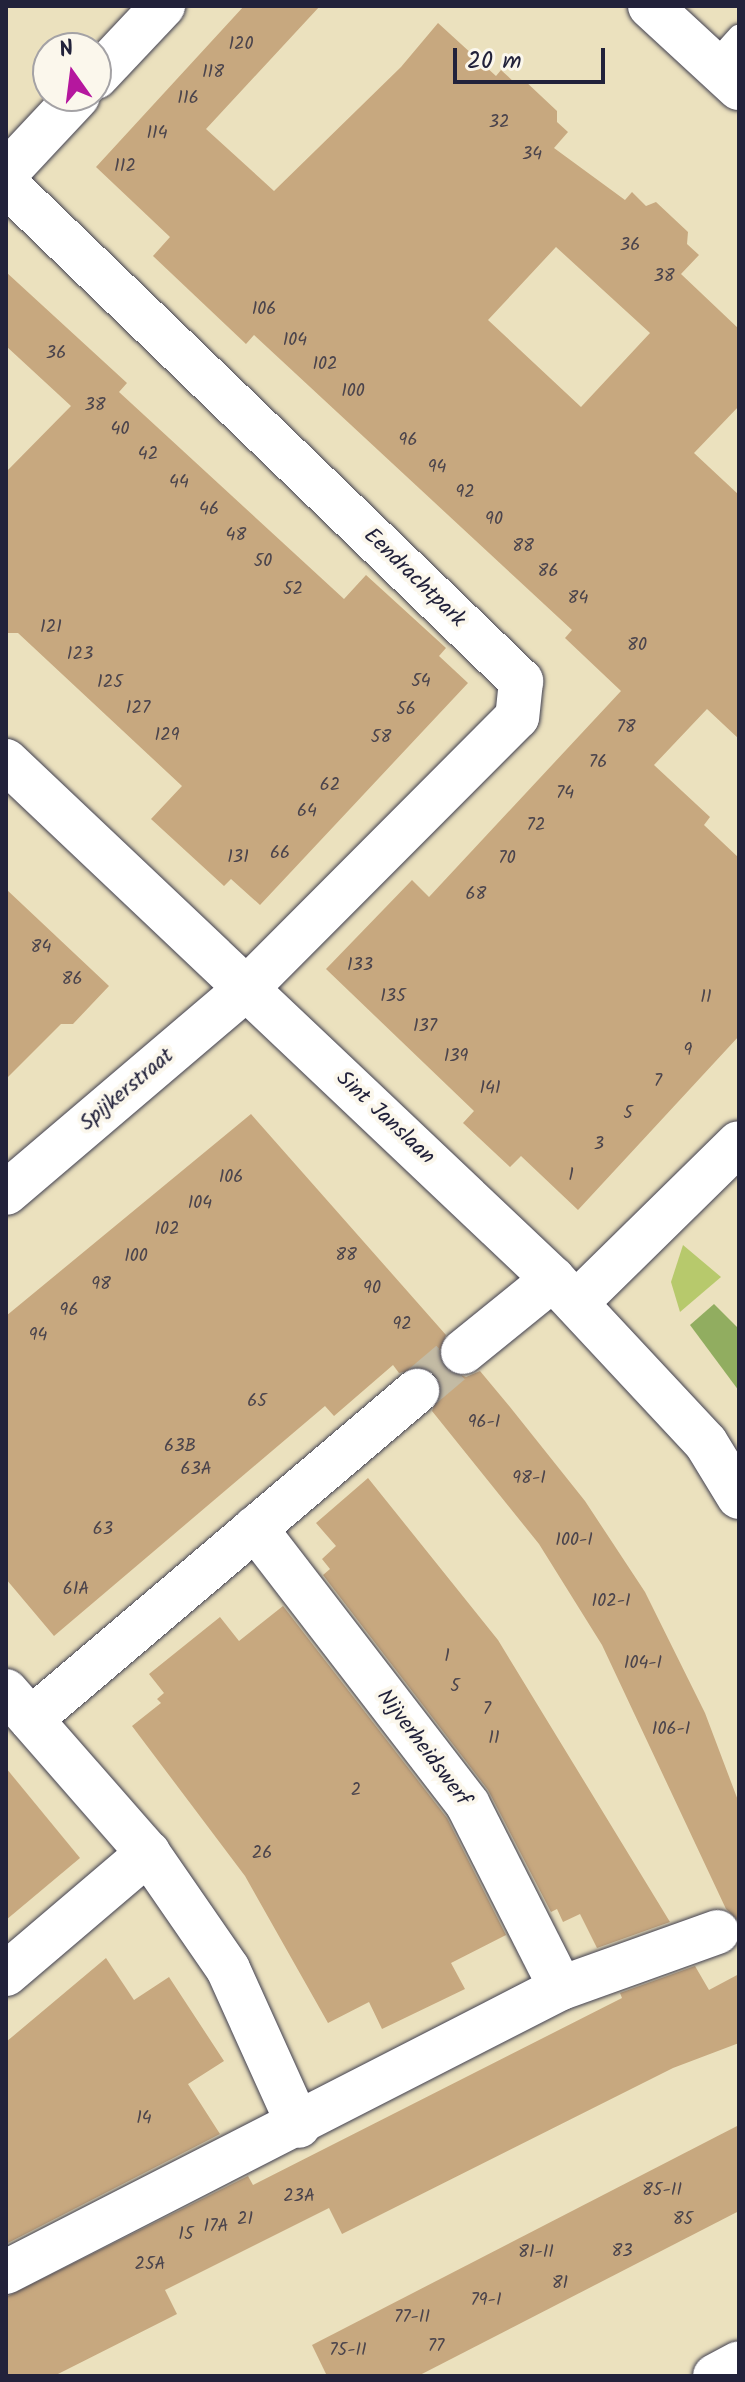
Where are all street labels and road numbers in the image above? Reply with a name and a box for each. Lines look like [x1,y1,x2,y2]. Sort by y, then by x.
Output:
street label: Eendrachtpark [357,523,471,633]
street label: Spijkerstraat [75,1043,179,1137]
street label: Sint Janslaan [330,1066,440,1170]
street label: Nijverheidswerf [370,1684,476,1812]

